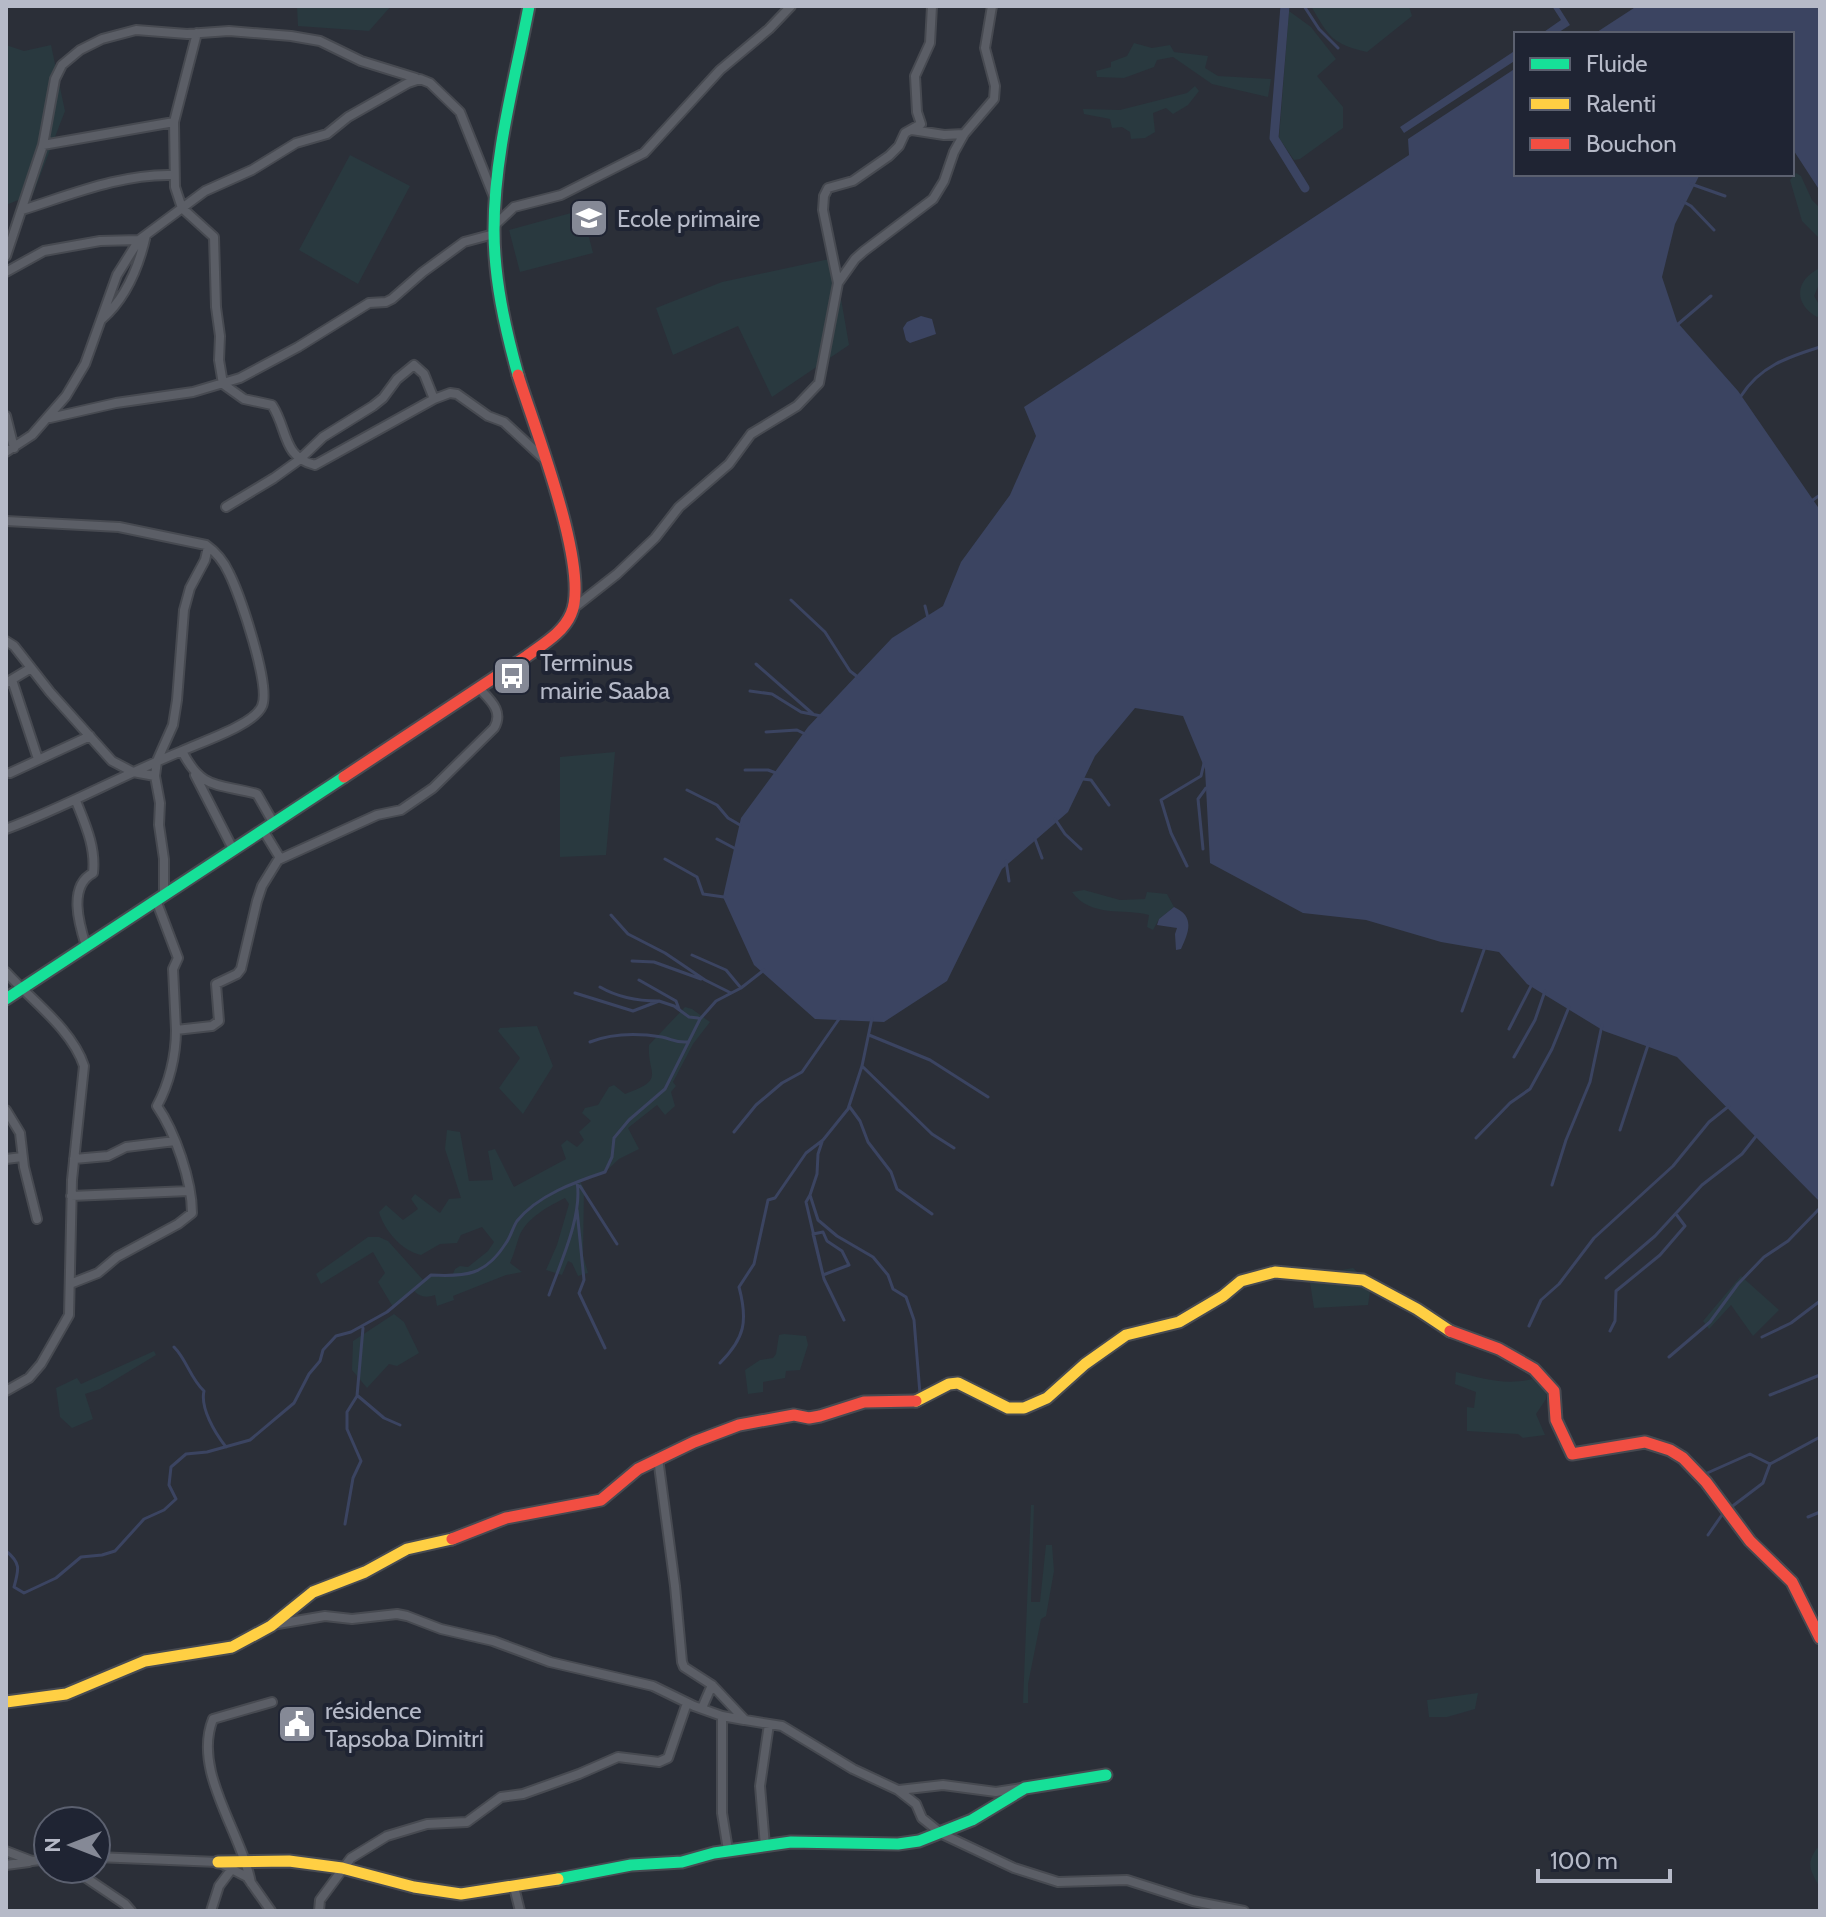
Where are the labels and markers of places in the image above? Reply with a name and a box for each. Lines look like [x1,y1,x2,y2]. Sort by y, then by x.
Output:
school or university icon: Ecole primaire [568,197,610,239]
place label: Ecole primaire [617,204,760,233]
place label: Terminus mairie Saaba [540,648,670,705]
bus stop icon: Terminus mairie Saaba [491,655,533,697]
place label: résidence Tapsoba Dimitri [325,1696,484,1753]
public building icon: résidence Tapsoba Dimitri [276,1703,318,1745]

